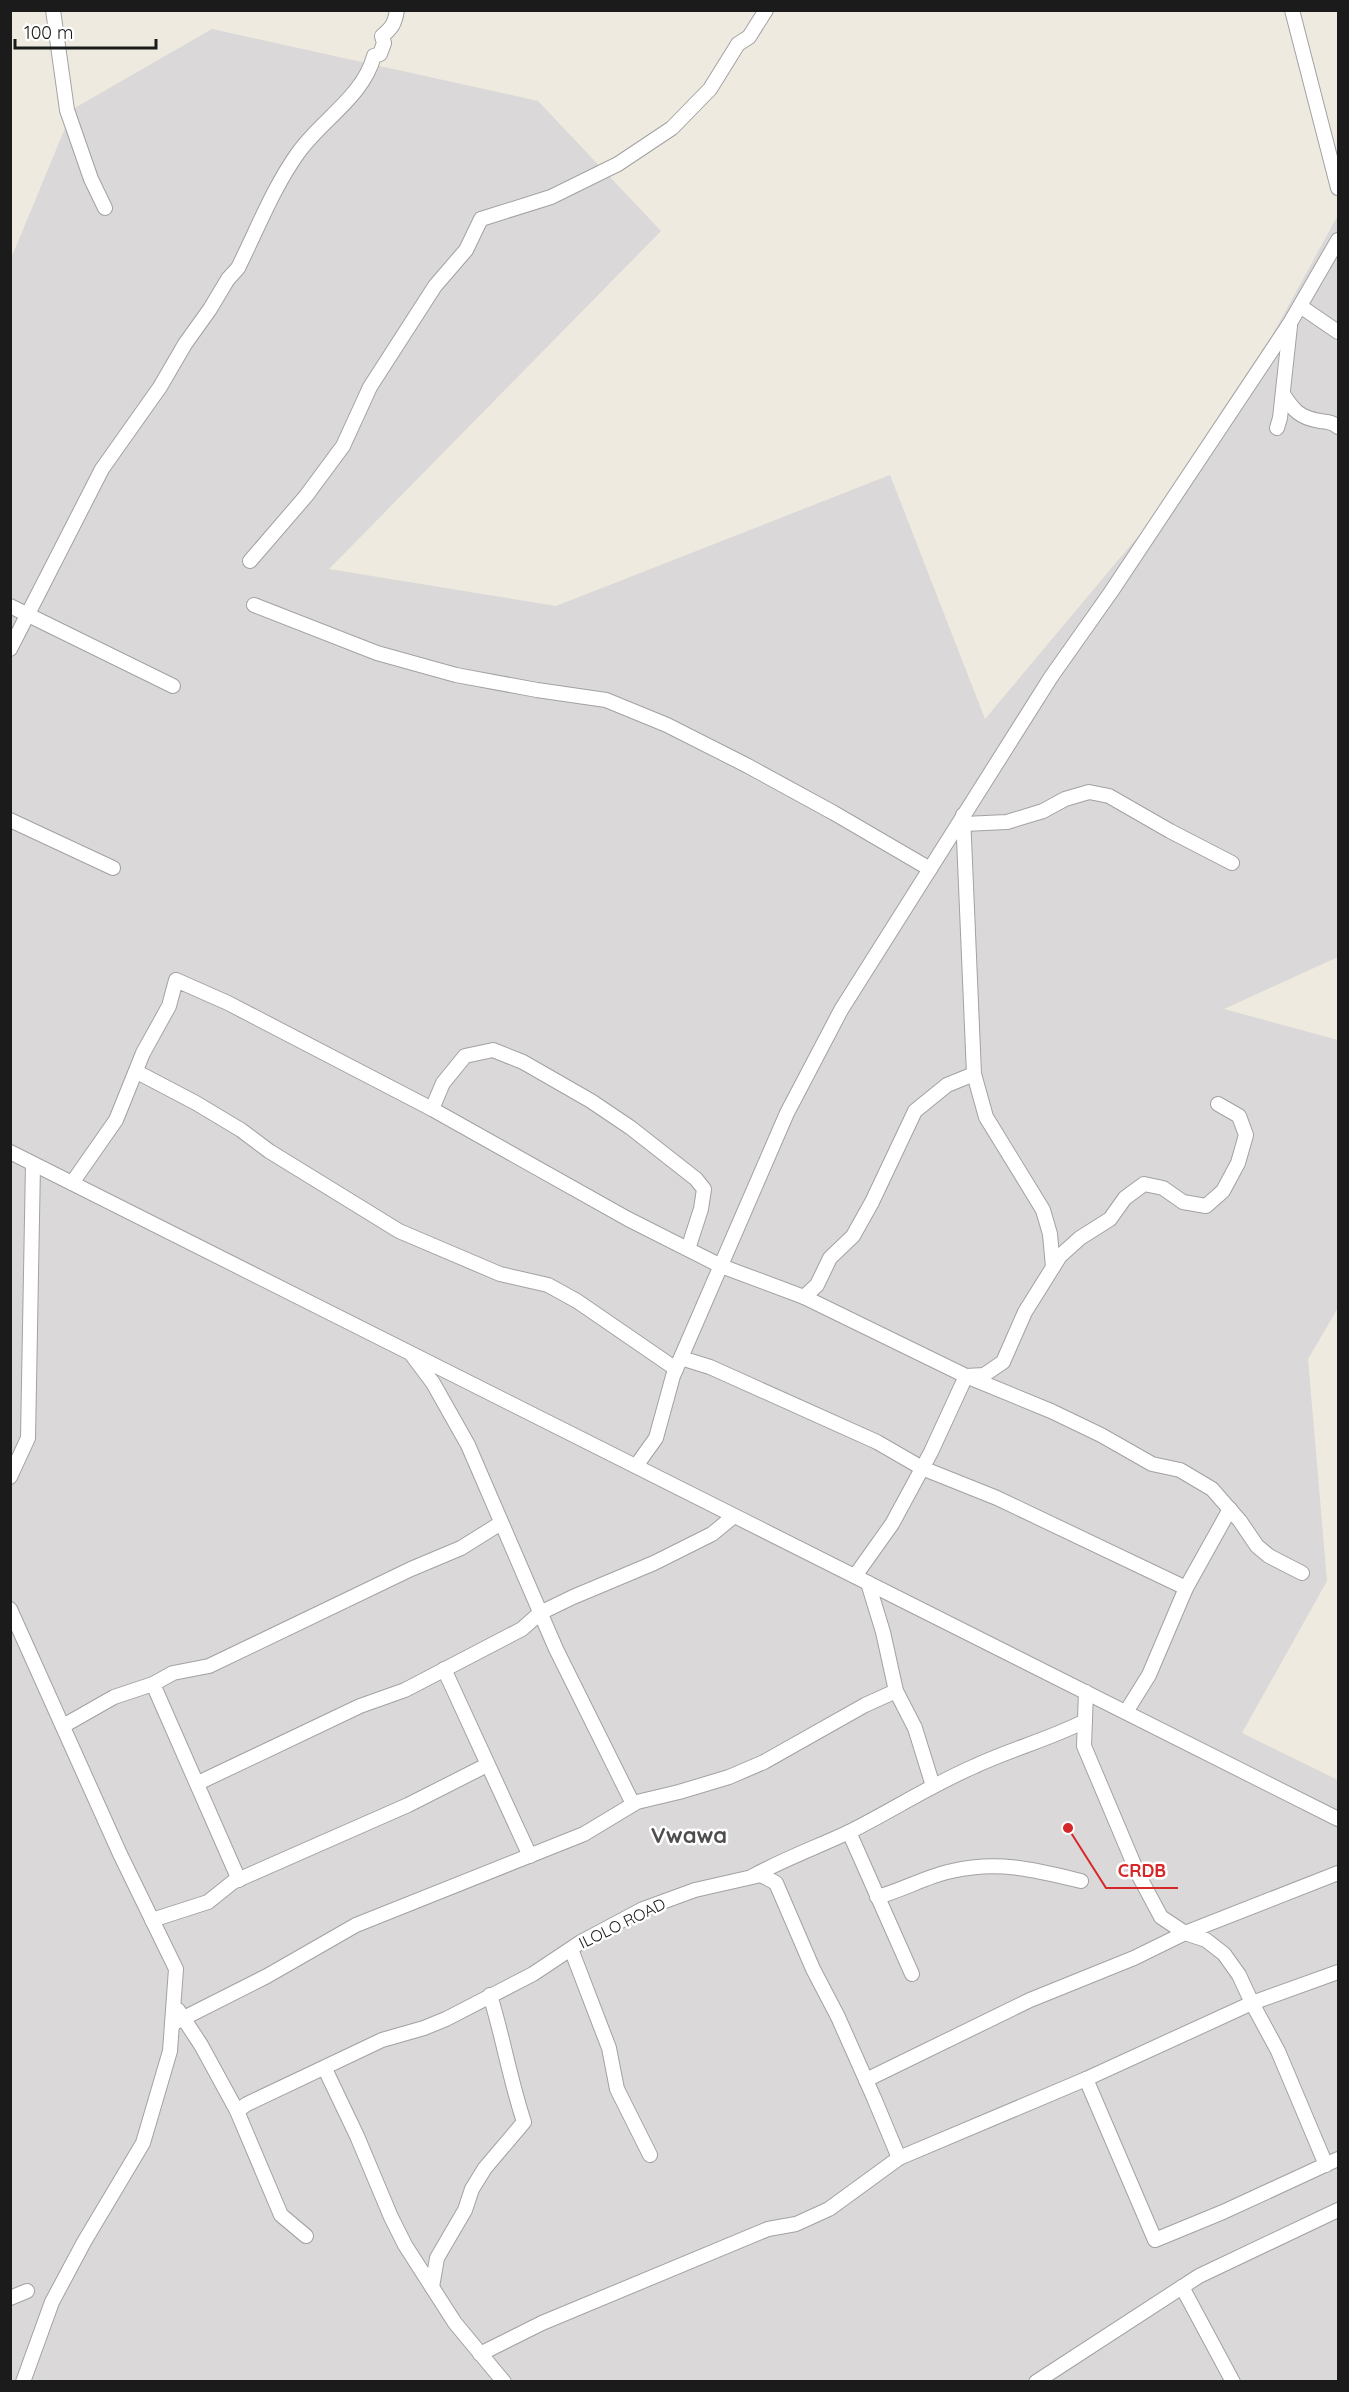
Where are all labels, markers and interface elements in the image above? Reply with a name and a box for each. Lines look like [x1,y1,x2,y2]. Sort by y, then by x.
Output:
scale bar [15,12,156,50]
text: 100 m [24,21,73,44]
district label: Vwawa [651,1821,727,1849]
callout: CRDB [1106,1852,1178,1888]
text: CRDB [1118,1859,1166,1882]
street label: ILOLO ROAD [575,1893,669,1953]

